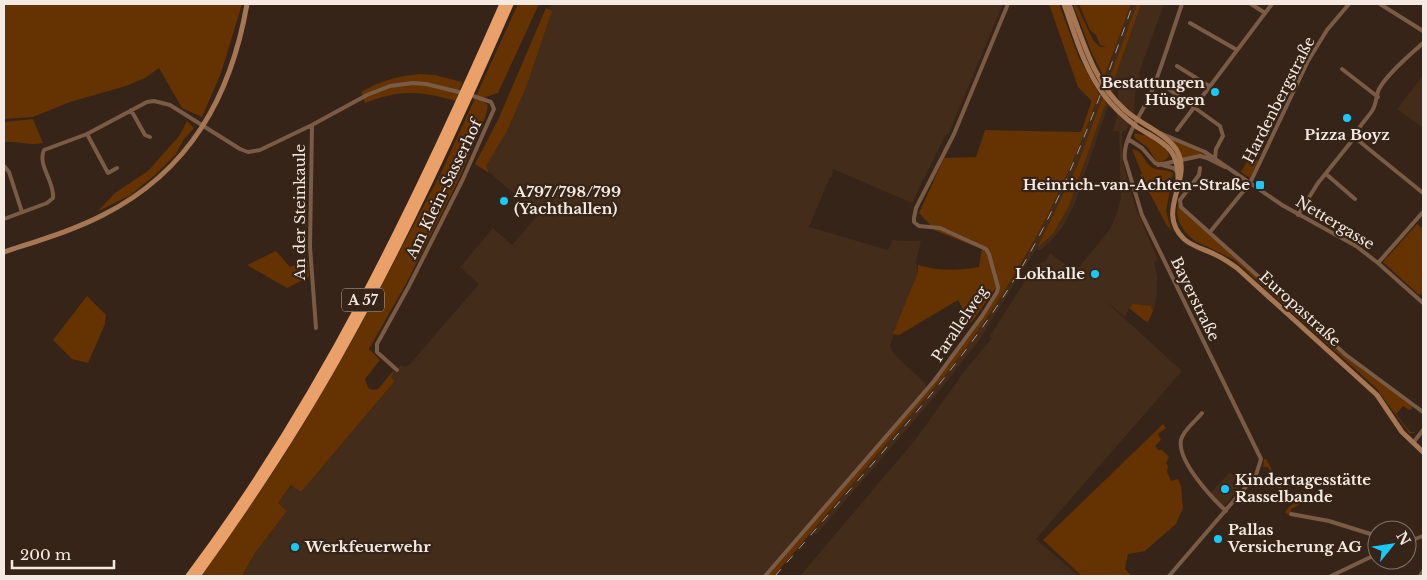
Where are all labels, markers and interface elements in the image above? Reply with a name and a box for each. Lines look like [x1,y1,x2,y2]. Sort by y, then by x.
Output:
street label: Hardenbergstraße [1238,33,1319,166]
place label: Bestattungen Hüsgen [1101,73,1205,109]
marker: Bestattungen Hüsgen [1209,86,1221,98]
marker: Pizza Boyz [1341,112,1353,124]
street label: Am Klein-Sasserhof [401,114,486,263]
place label: Pizza Boyz [1304,125,1390,144]
street label: An der Steinkaule [290,144,309,281]
place label: Heinrich-van-Achten-Straße [1023,175,1250,194]
marker: Heinrich-van-Achten-Straße [1254,179,1266,191]
place label: A797/798/799 (Yachthallen) [513,182,621,218]
street label: Nettergasse [1293,192,1378,253]
marker: A797/798/799 (Yachthallen) [498,195,510,207]
street label: Bayerstraße [1167,254,1224,344]
place label: Lokhalle [1015,264,1085,283]
street label: Europastraße [1256,267,1345,350]
marker: Lokhalle [1089,268,1101,280]
street label: Parallelweg [927,281,992,365]
road number: A 57 [342,288,384,312]
place label: Kindertagesstätte Rasselbande [1235,470,1371,506]
marker: Kindertagesstätte Rasselbande [1219,483,1231,495]
place label: Pallas Versicherung AG [1227,520,1362,556]
north arrow [1367,520,1417,570]
text: N [1392,528,1414,549]
marker: Pallas Versicherung AG [1212,533,1224,545]
place label: Werkfeuerwehr [304,537,431,556]
scale bar [12,538,115,570]
marker: Werkfeuerwehr [289,541,301,553]
text: 200 m [20,545,71,564]

